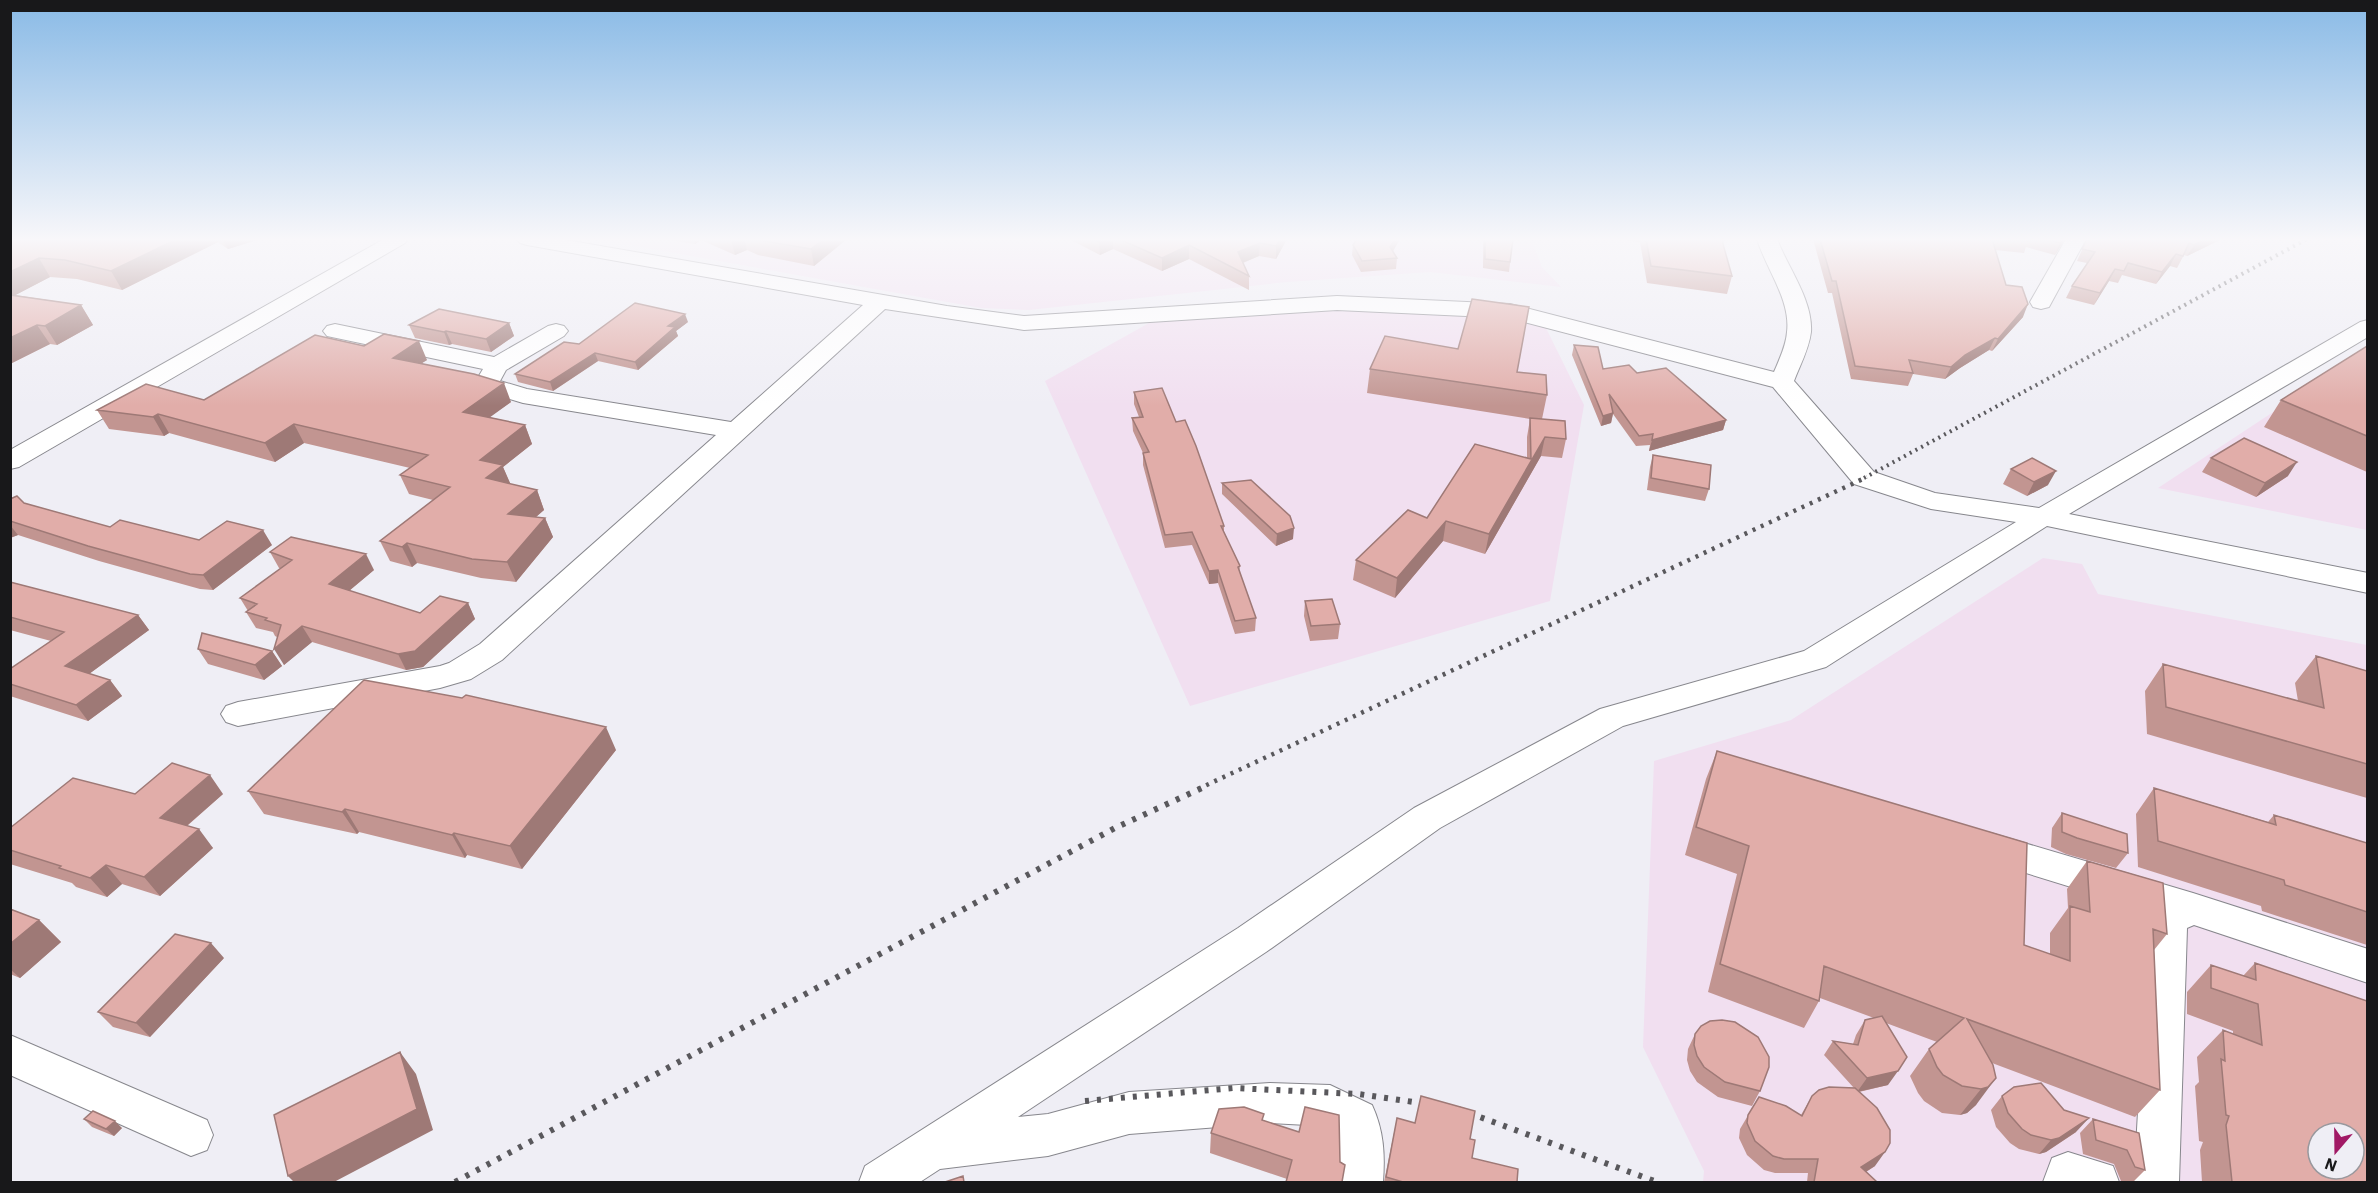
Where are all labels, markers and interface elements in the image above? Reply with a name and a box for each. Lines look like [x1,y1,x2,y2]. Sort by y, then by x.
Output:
north arrow [2306,1121,2366,1181]
text: N [2322,1154,2340,1176]

